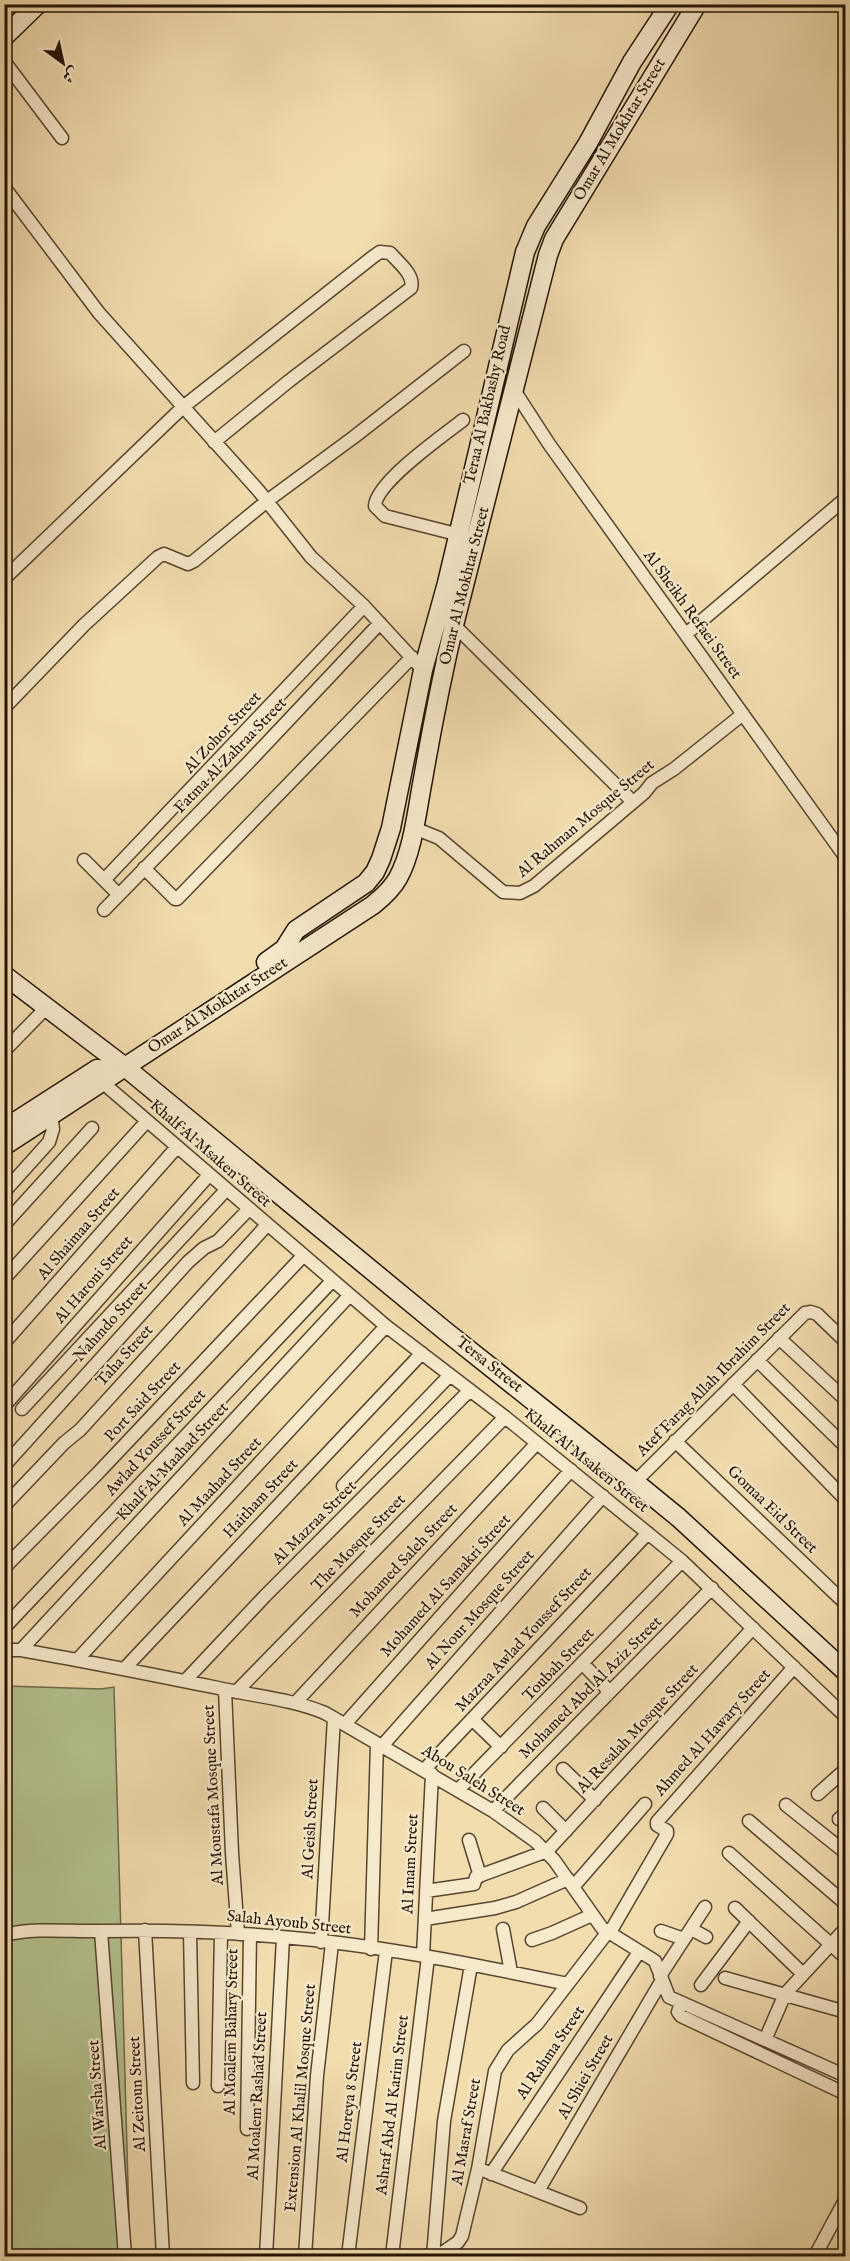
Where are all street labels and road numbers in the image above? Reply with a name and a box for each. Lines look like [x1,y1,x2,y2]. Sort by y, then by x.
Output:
street label: Omar Al Mokhtar Street [570,55,671,205]
street label: Teraa Al Bakbashy Road [460,323,516,486]
street label: Omar Al Mokhtar Street [436,504,494,667]
street label: Al Sheikh Refaei Street [638,546,746,684]
street label: Al Zohor Street [179,688,266,779]
street label: Fatma Al Zahraa Street [171,694,292,818]
street label: Al Rahman Mosque Street [512,755,659,883]
street label: Omar Al Mokhtar Street [144,953,292,1059]
street label: Khalf Al Msaken Street [145,1096,275,1213]
street label: Al Shaimaa Street [33,1183,125,1285]
street label: Al Haroni Street [50,1232,138,1329]
street label: Nahmdo Street [70,1277,153,1366]
street label: Atef Farag Allah Ibrahim Street [632,1298,796,1462]
street label: Taha Street [92,1321,158,1391]
street label: Tersa Street [452,1333,527,1398]
street label: Port Said Street [100,1357,186,1447]
street label: Awlad Youssef Street [101,1385,211,1501]
street label: Khalf Al Maahad Street [113,1399,233,1525]
street label: Khalf Al Msaken Street [520,1405,653,1518]
street label: Al Maahad Street [174,1433,266,1531]
street label: Haitham Street [219,1455,303,1543]
street label: Gomaa Eid Street [723,1462,822,1559]
street label: Al Mazraa Street [268,1476,362,1570]
street label: The Mosque Street [308,1490,411,1596]
street label: Mohamed Saleh Street [346,1499,462,1622]
street label: Mohamed Al Samakri Street [376,1510,516,1662]
street label: Al Nour Mosque Street [420,1546,539,1675]
street label: Mazraa Awlad Youssef Street [452,1563,597,1717]
street label: Mohamed Abd Al Aziz Street [515,1612,667,1764]
street label: Toubah Street [519,1624,599,1706]
street label: Al Resalah Mosque Street [572,1660,704,1799]
street label: Ahmed Al Hawary Street [650,1665,776,1802]
street label: Al Moustafa Mosque Street [199,1704,229,1887]
street label: Abou Saleh Street [417,1741,529,1821]
street label: Al Geish Street [298,1778,324,1881]
street label: Al Imam Street [398,1813,424,1916]
street label: Salah Ayoub Street [226,1907,353,1940]
street label: Al Moalem Bahary Street [221,1948,243,2116]
street label: Extension Al Khalil Mosque Street [281,1983,321,2213]
street label: Al Rahma Street [512,2002,590,2104]
street label: Al Moalem Rashad Street [244,2011,272,2182]
street label: Ashraf Abd Al Karim Street [372,2013,414,2197]
street label: Al Shiei Street [553,2031,619,2124]
street label: Al Zeitoun Street [125,2035,151,2153]
street label: Al Warsha Street [84,2039,112,2152]
street label: Al Horeya 8 Street [333,2040,367,2165]
street label: Al Masraf Street [448,2077,486,2188]

